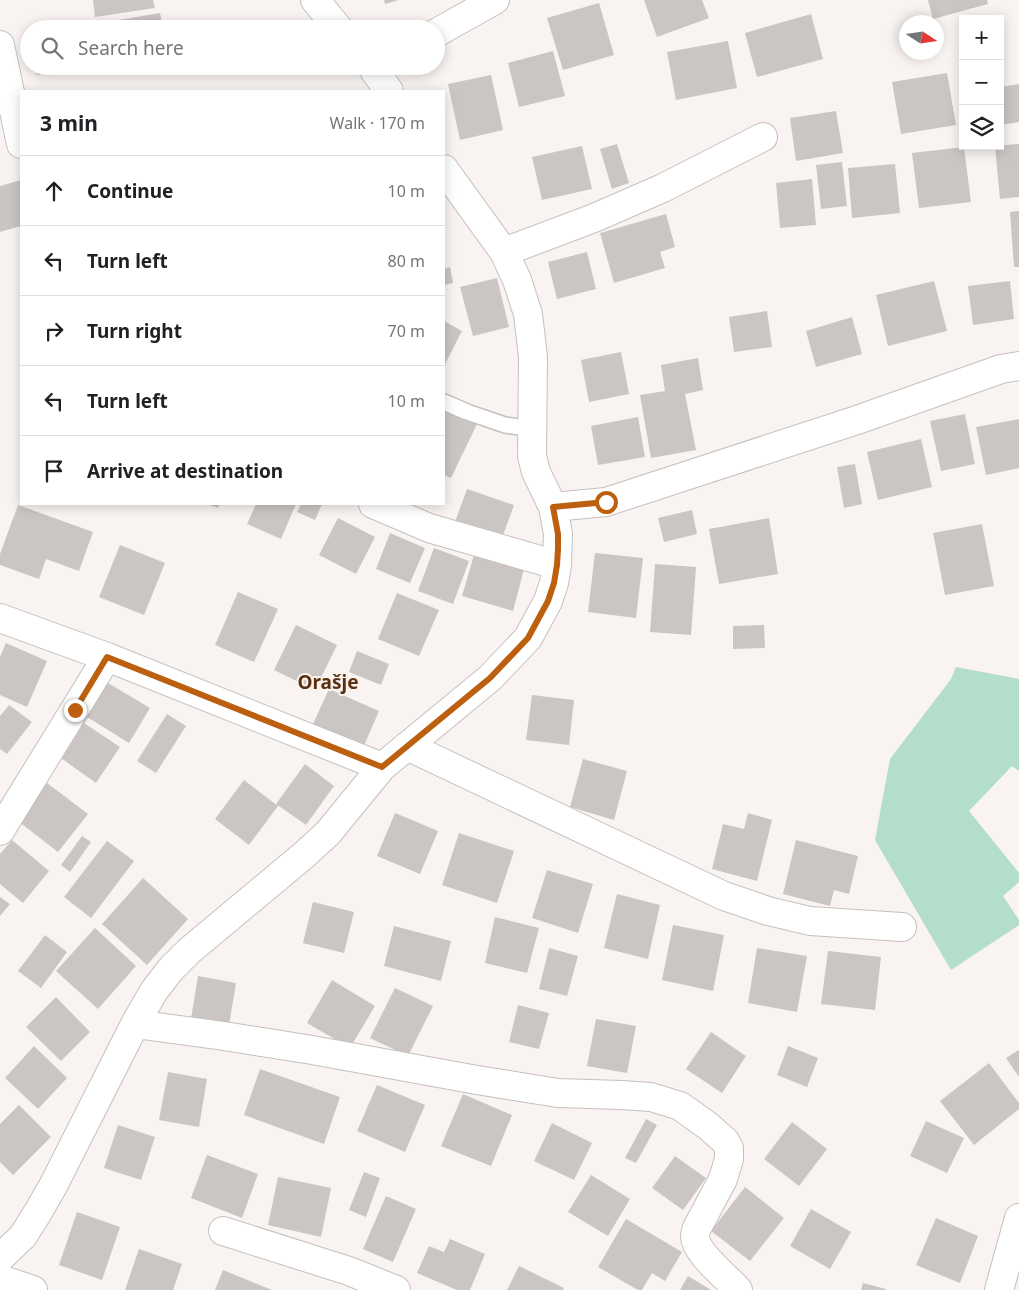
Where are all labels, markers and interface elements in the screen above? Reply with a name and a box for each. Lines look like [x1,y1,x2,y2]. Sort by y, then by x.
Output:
north arrow [899,15,944,60]
map controls [959,15,1004,150]
button: + [959,15,1004,60]
search box [20,20,445,75]
icon: search [38,34,66,62]
text: Search here [78,35,184,61]
button: − [959,60,1004,105]
button: layers [959,105,1004,150]
text: 3 min [40,109,98,137]
text: Walk · 170 m [330,112,425,134]
icon: ahead [40,177,68,205]
text: Continue [87,178,173,204]
text: 10 m [388,180,425,202]
icon: left [40,247,68,275]
text: Turn left [87,248,168,274]
text: 80 m [388,250,425,272]
icon: right [40,317,68,345]
text: Turn right [87,318,182,344]
text: 70 m [388,320,425,342]
icon: left [40,387,68,415]
text: Turn left [87,388,168,414]
text: 10 m [388,390,425,412]
icon: arrive [40,457,68,485]
text: Arrive at destination [87,458,283,484]
route start [595,491,618,514]
district label: Orašje [297,669,359,695]
route end [64,699,87,722]

